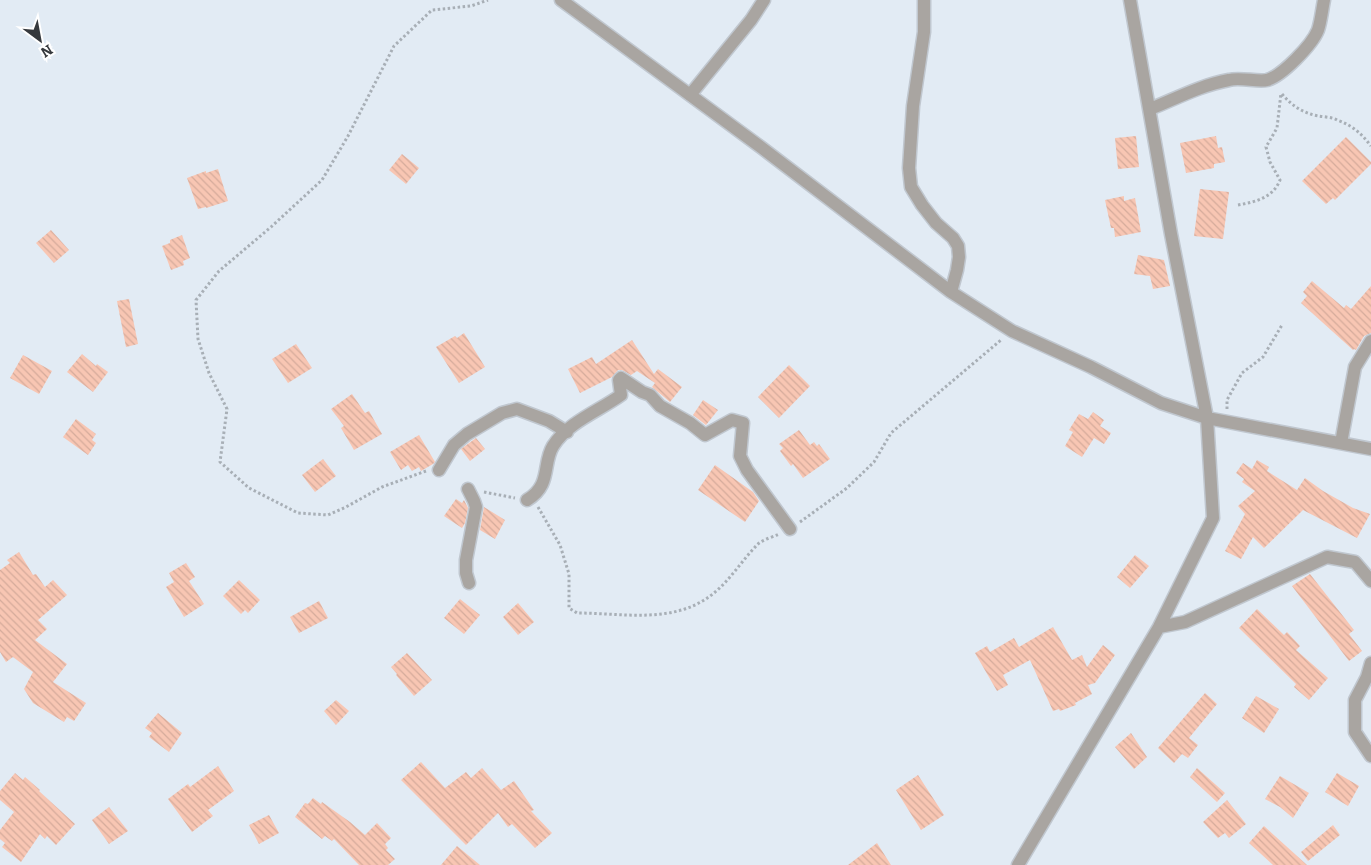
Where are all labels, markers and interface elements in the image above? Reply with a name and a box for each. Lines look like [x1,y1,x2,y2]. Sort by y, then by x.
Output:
north arrow [15,15,65,65]
text: N [37,41,56,61]

